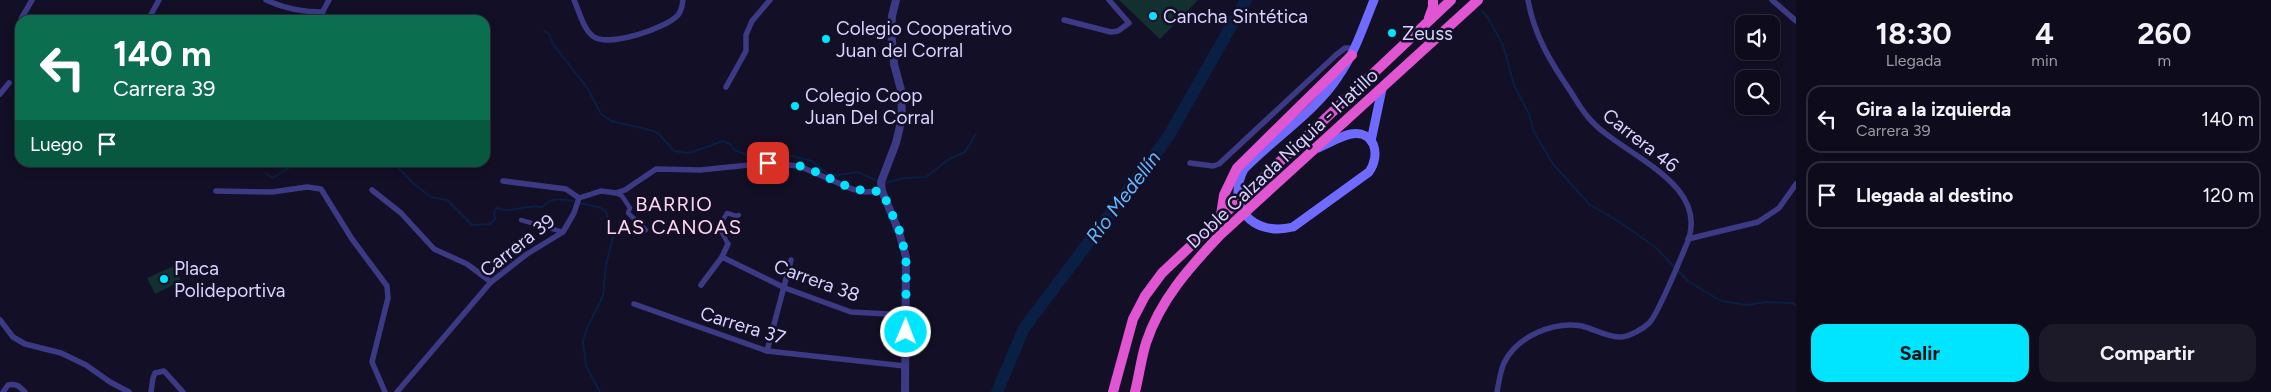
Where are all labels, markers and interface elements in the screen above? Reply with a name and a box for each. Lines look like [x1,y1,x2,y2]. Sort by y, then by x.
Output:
place label: Cancha Sintética [1163,5,1308,28]
marker: Cancha Sintética [1147,10,1159,22]
map controls [1735,15,1780,115]
button: sound [1735,15,1780,60]
text: 18:30 [1876,15,1952,52]
text: 4 [2035,15,2054,52]
text: 260 [2137,15,2191,52]
place label: Colegio Cooperativo Juan del Corral [836,17,1012,62]
place label: Zeuss [1402,22,1453,45]
marker: Zeuss [1386,27,1398,39]
text: 140 m [113,33,211,75]
marker: Colegio Cooperativo Juan del Corral [820,33,832,45]
icon: left [30,35,95,100]
text: Llegada [1886,51,1942,70]
text: min [2031,51,2058,70]
text: m [2157,51,2171,70]
street label: Doble Calzada Niquia - Hatillo [1182,63,1383,253]
button: search [1735,70,1780,115]
text: Carrera 39 [113,75,215,102]
place label: Colegio Coop Juan Del Corral [805,84,934,129]
text: Gira a la izquierda [1856,98,2011,121]
marker: Colegio Coop Juan Del Corral [789,100,801,112]
street label: Carrera 46 [1598,104,1683,177]
icon: left [1813,105,1841,133]
text: 140 m [2201,108,2254,131]
text: Carrera 39 [1856,121,1931,140]
icon: arrive [93,130,121,158]
text: Luego [30,133,83,156]
pin [747,142,789,184]
water label: Río Medellín [1081,146,1165,248]
icon: arrive [754,149,782,177]
icon: arrive [1813,181,1841,209]
text: Llegada al destino [1856,184,2013,207]
text: 120 m [2202,184,2254,207]
district label: BARRIO LAS CANOAS [606,192,742,239]
street label: Carrera 39 [475,209,559,282]
street label: Carrera 38 [771,254,863,307]
place label: Placa Polideportiva [174,257,286,302]
marker: Placa Polideportiva [158,273,170,285]
street label: Carrera 37 [697,302,788,349]
position arrow [879,305,931,357]
button: Salir [1811,324,2029,382]
button: Compartir [2039,324,2256,382]

